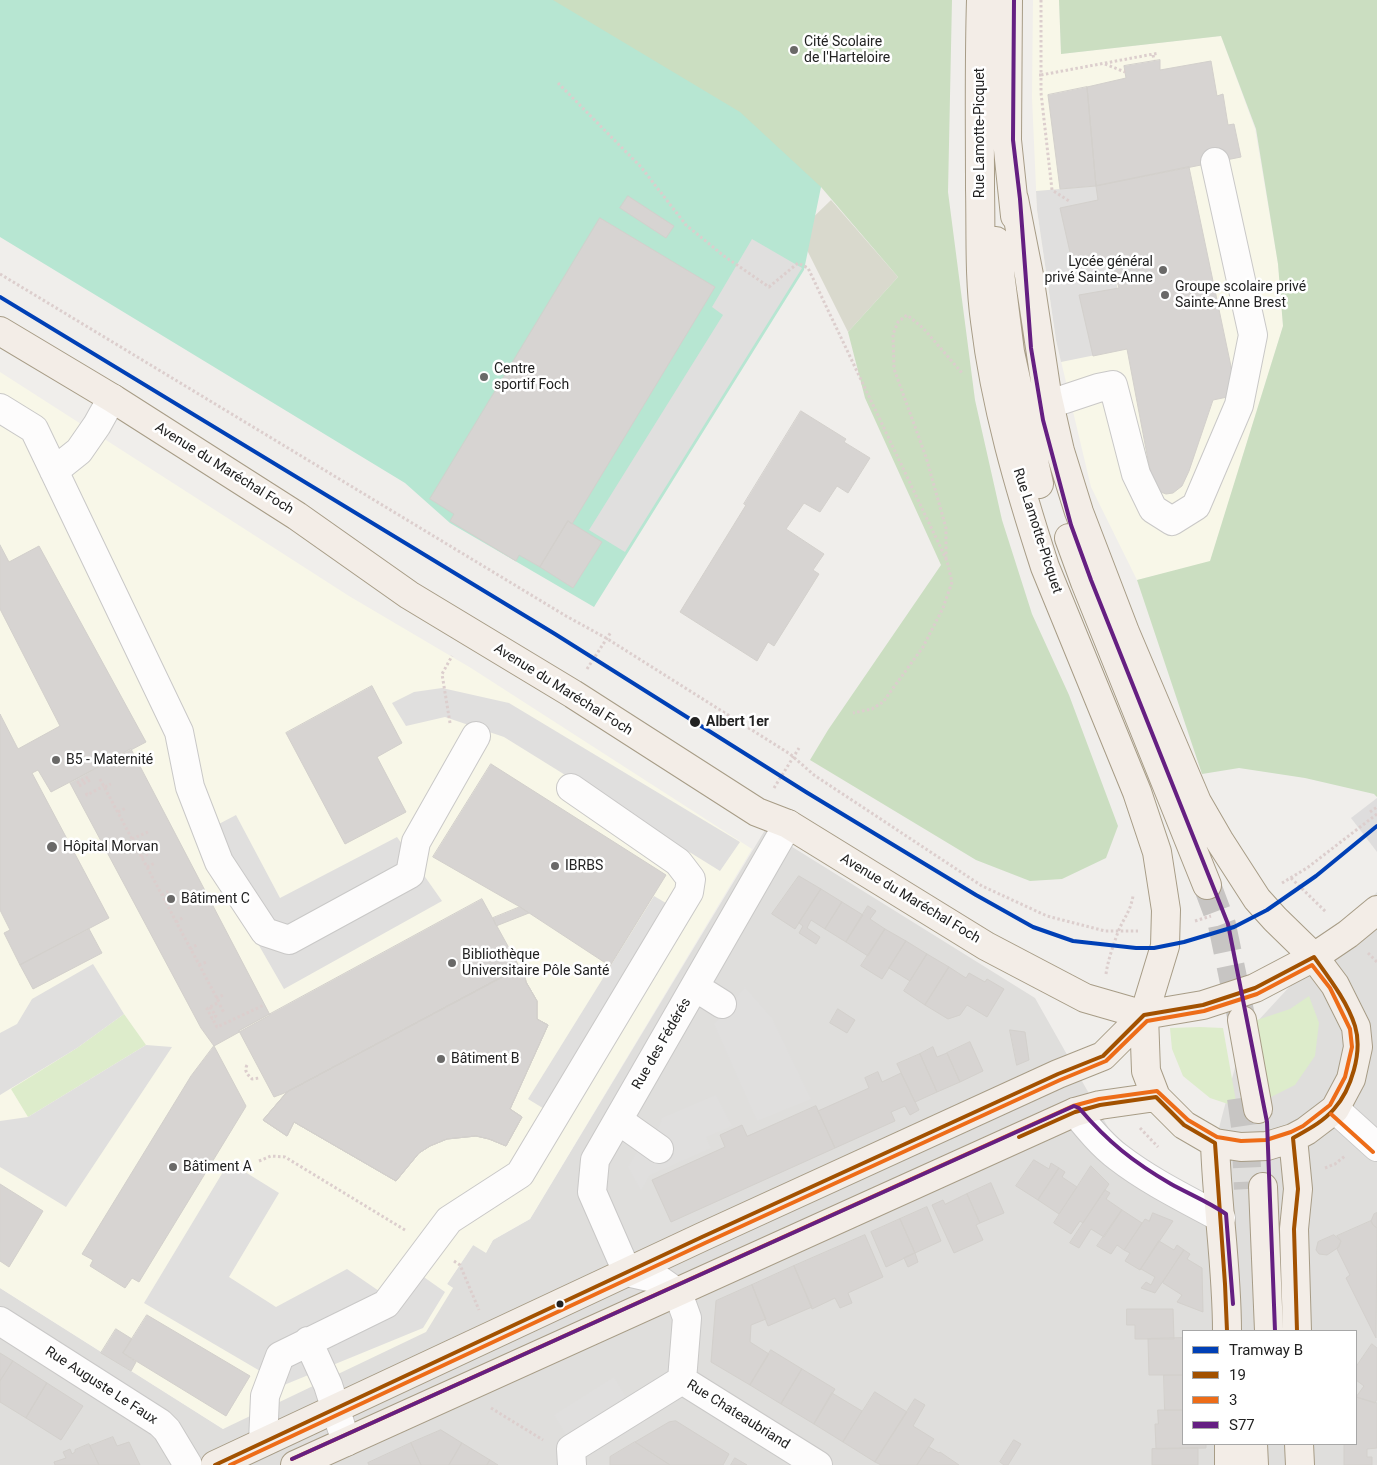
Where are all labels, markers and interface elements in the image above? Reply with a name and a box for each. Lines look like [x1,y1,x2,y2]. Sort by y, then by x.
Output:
place label: Cité Scolaire de l'Harteloire [804,34,890,66]
marker: Cité Scolaire de l'Harteloire [788,44,800,56]
street label: Rue Lamotte-Picquet [972,68,988,198]
place label: Lycée général privé Sainte-Anne [1044,254,1153,286]
marker: Lycée général privé Sainte-Anne [1157,264,1169,276]
place label: Groupe scolaire privé Sainte-Anne Brest [1175,279,1306,312]
marker: Groupe scolaire privé Sainte-Anne Brest [1159,289,1171,301]
place label: Centre sportif Foch [494,361,569,394]
marker: Centre sportif Foch [478,371,490,383]
street label: Avenue du Maréchal Foch [152,419,296,519]
street label: Rue Lamotte-Picquet [1009,466,1065,596]
street label: Avenue du Maréchal Foch [491,640,635,740]
place label: Albert 1er [706,714,769,730]
marker: Albert 1er [688,715,702,729]
place label: B5 - Maternité [66,752,153,768]
marker: B5 - Maternité [50,754,62,766]
place label: Hôpital Morvan [63,839,158,855]
marker: Hôpital Morvan [45,840,59,854]
street label: Avenue du Maréchal Foch [837,851,983,947]
place label: IBRBS [565,858,603,874]
marker: IBRBS [549,860,561,872]
place label: Bâtiment C [181,891,250,907]
marker: Bâtiment C [165,893,177,905]
place label: Bibliothèque Universitaire Pôle Santé [462,947,610,980]
marker: Bibliothèque Universitaire Pôle Santé [446,957,458,969]
street label: Rue des Fédérés [629,995,695,1093]
place label: Bâtiment B [451,1051,520,1067]
marker: Bâtiment B [435,1053,447,1065]
place label: Bâtiment A [183,1159,252,1175]
marker: Bâtiment A [167,1161,179,1173]
unlabelled marker [555,1299,565,1309]
legend [1182,1330,1357,1445]
text: Tramway B [1229,1341,1303,1359]
street label: Rue Auguste Le Faux [42,1343,160,1429]
text: 19 [1229,1366,1246,1384]
street label: Rue Chateaubriand [683,1377,793,1453]
text: 3 [1229,1391,1237,1409]
text: S77 [1229,1416,1255,1434]

